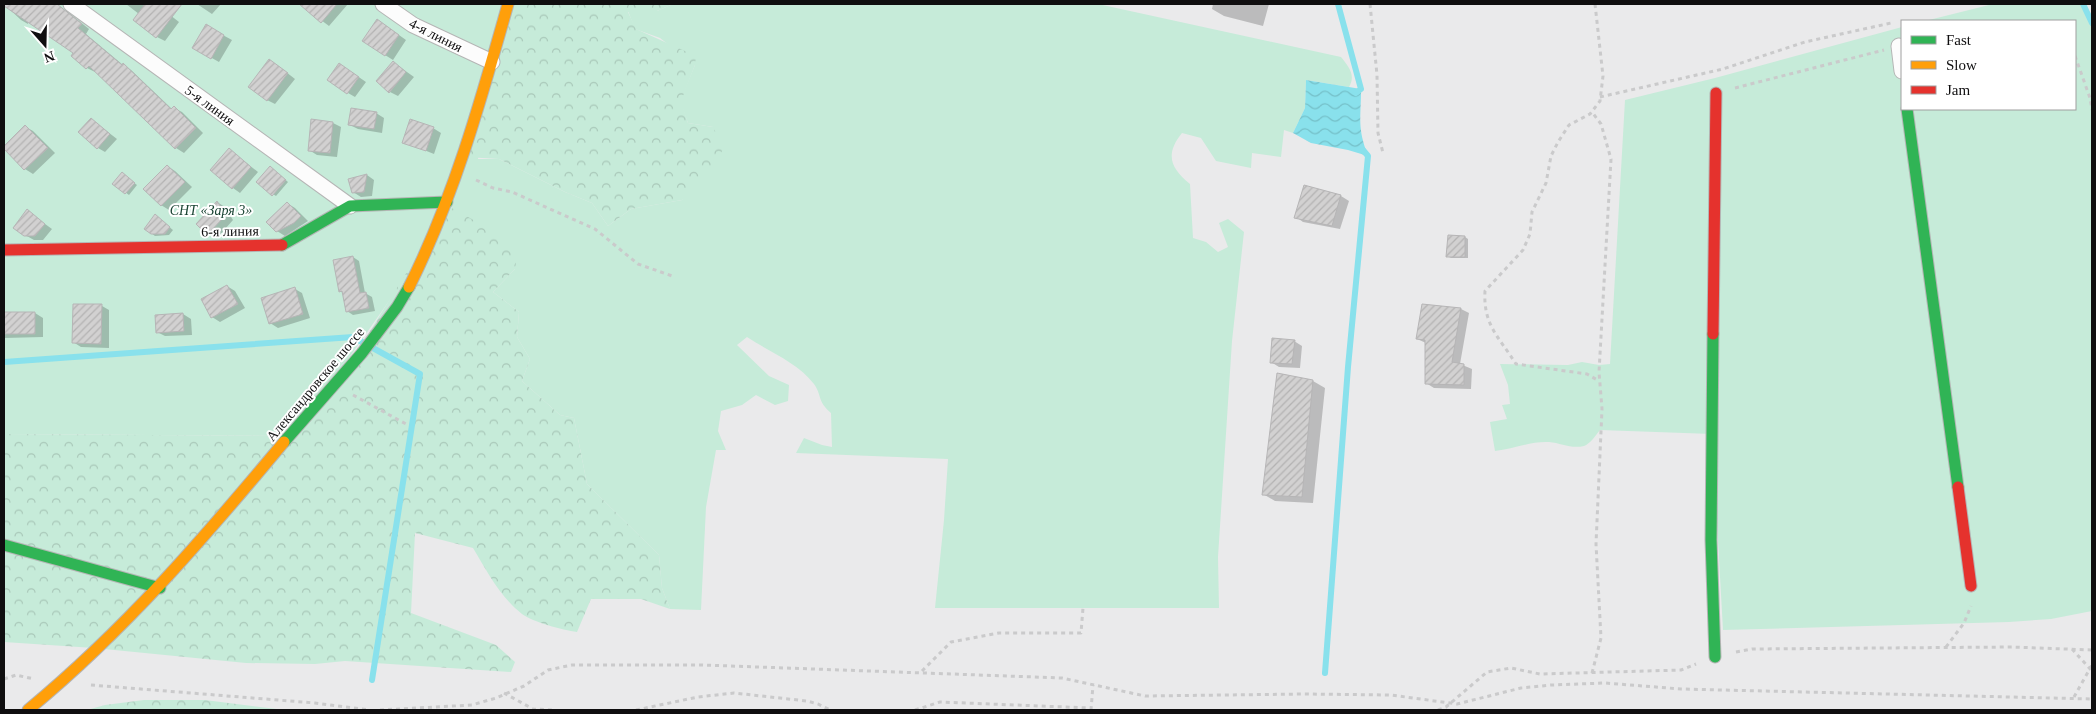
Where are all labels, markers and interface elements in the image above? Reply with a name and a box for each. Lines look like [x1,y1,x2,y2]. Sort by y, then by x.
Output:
street label: 4-я линия [407,16,465,55]
north arrow [20,20,70,70]
legend [1901,20,2076,110]
text: Fast [1946,32,1972,48]
text: N [42,48,57,66]
text: Slow [1946,57,1977,73]
street label: 5-я линия [182,82,238,129]
text: Jam [1946,82,1970,98]
park label: СНТ «Заря 3» [170,203,252,218]
street label: 6-я линия [201,223,259,240]
street label: Александровское шоссе [263,324,367,444]

